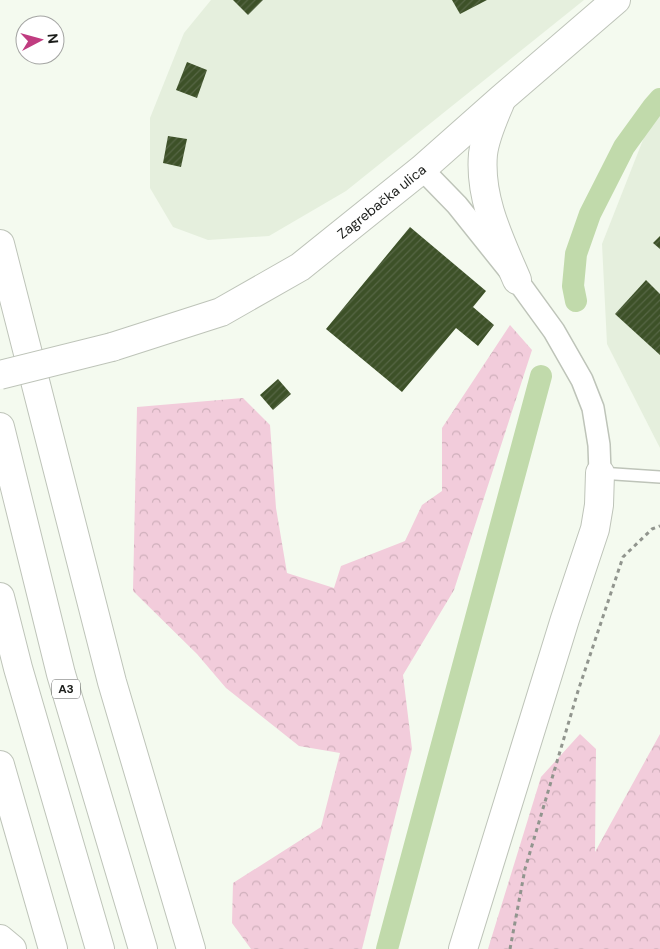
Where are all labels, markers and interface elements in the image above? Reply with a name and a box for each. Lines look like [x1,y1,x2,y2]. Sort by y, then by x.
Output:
north arrow [15,15,65,65]
text: N [43,33,62,45]
street label: Zagrebačka ulica [333,160,430,243]
road number: A3 [52,680,80,699]

